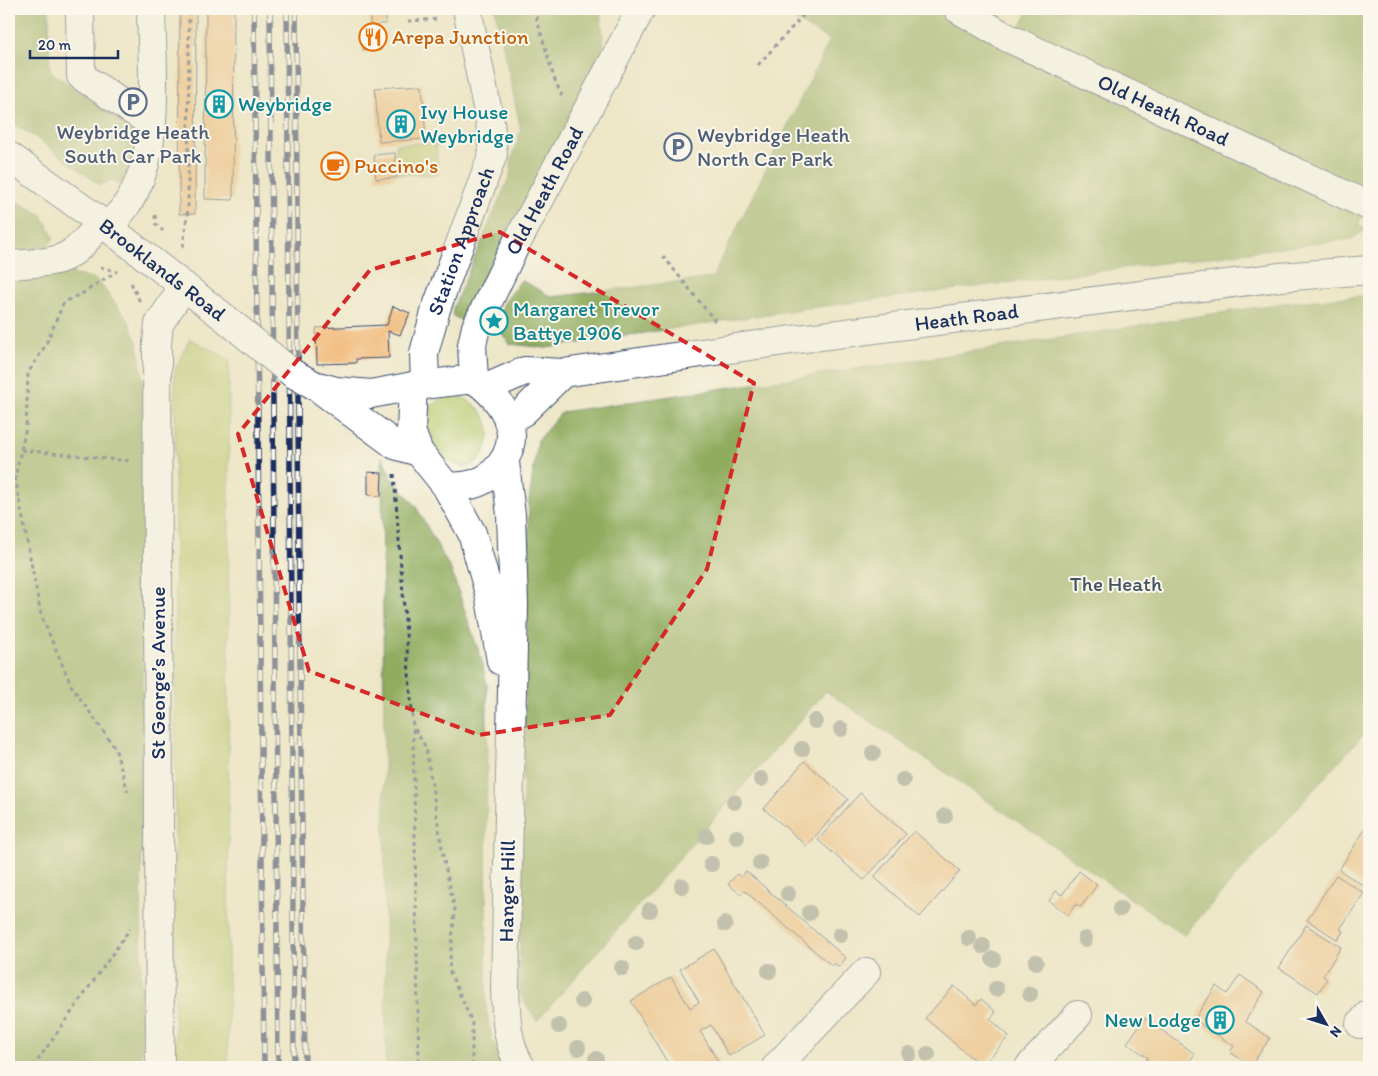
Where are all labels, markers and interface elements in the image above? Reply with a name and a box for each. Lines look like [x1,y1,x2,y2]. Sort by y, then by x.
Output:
restaurant icon: Arepa Junction [358,22,388,52]
place label: Arepa Junction [392,24,529,49]
scale bar [30,28,118,60]
text: 20 m [38,36,72,54]
street label: Old Heath Road [1094,68,1233,151]
parking icon: Weybridge Heath South Car Park [118,87,148,117]
building icon: Weybridge [204,89,234,119]
place label: Weybridge [238,91,332,116]
place label: Ivy House Weybridge [420,99,514,148]
building icon: Ivy House Weybridge [386,109,416,139]
place label: Weybridge Heath South Car Park [57,119,210,168]
street label: Old Heath Road [500,122,588,259]
place label: Weybridge Heath North Car Park [697,122,851,171]
parking icon: Weybridge Heath North Car Park [663,132,693,162]
cafe icon: Puccino's [320,151,350,181]
place label: Puccino's [354,153,438,178]
street label: Station Approach [422,163,499,319]
street label: Brooklands Road [94,212,231,326]
place label: Margaret Trevor Battye 1906 [513,296,660,345]
street label: Heath Road [913,298,1020,336]
place icon: Margaret Trevor Battye 1906 [479,306,509,336]
park label: The Heath [1070,571,1162,596]
street label: St George’s Avenue [145,586,170,760]
street label: Hanger Hill [493,839,520,943]
north arrow [1300,998,1350,1048]
building icon: New Lodge [1205,1005,1235,1035]
place label: New Lodge [1104,1007,1201,1032]
text: N [1326,1023,1345,1041]

